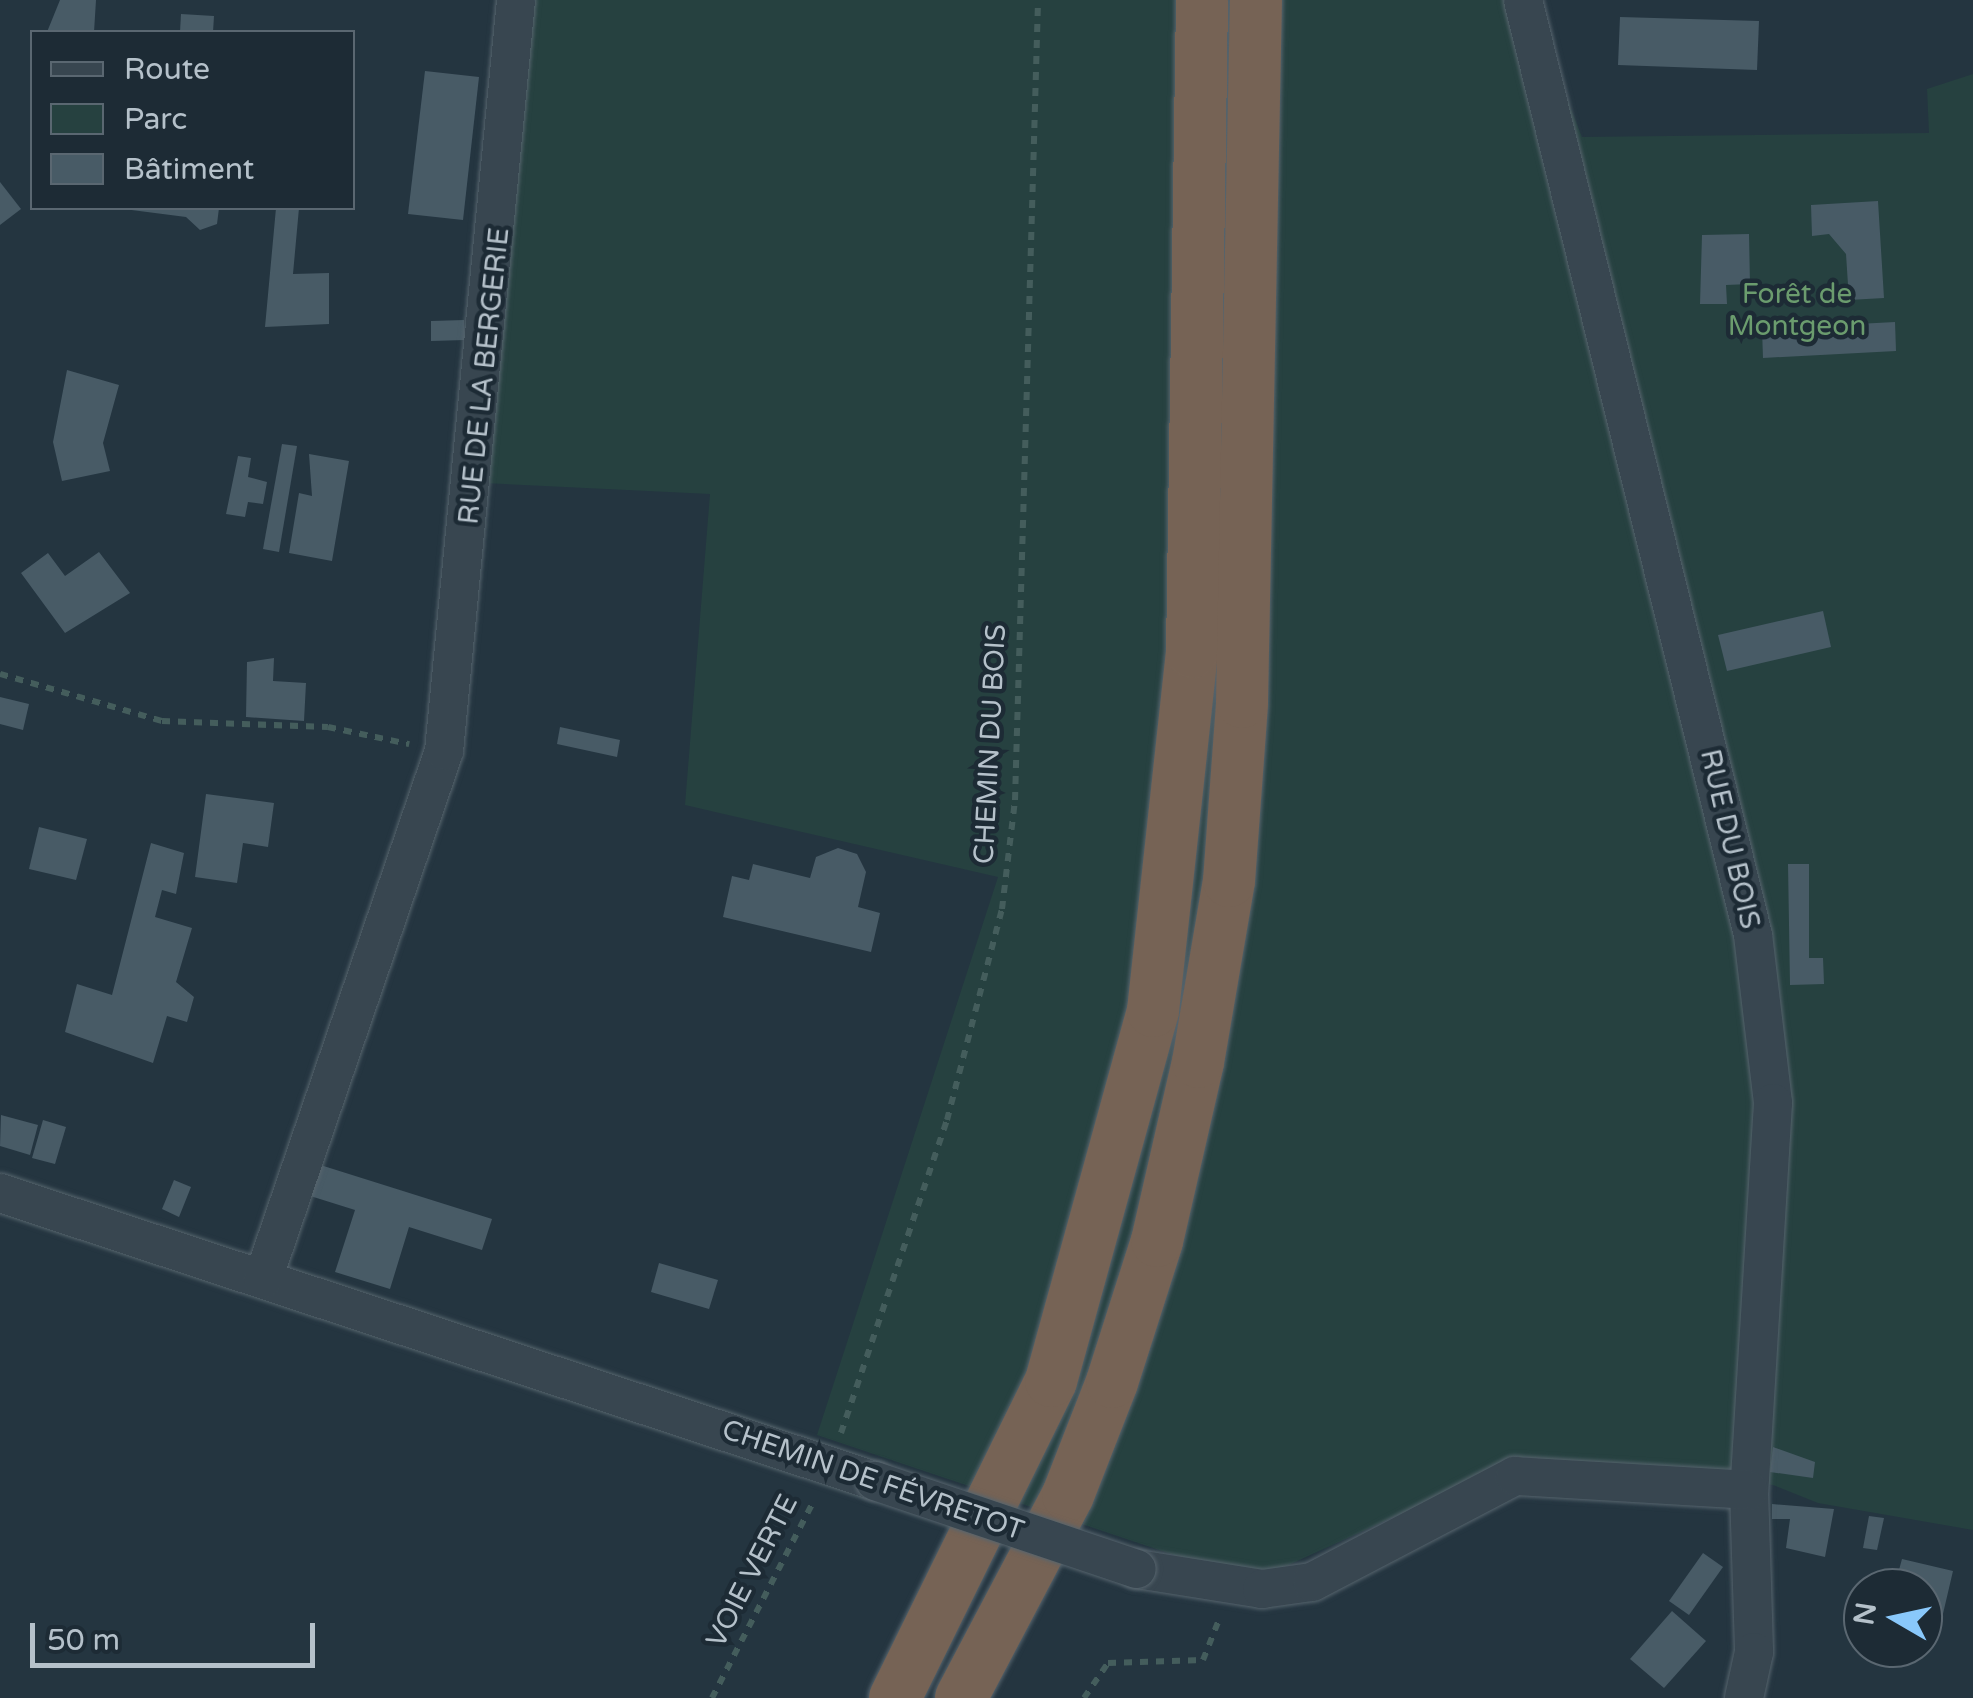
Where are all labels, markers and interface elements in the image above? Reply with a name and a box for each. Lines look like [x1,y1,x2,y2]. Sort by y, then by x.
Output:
legend [30,30,355,210]
text: Route [124,51,210,88]
text: Parc [124,101,187,138]
text: Bâtiment [124,151,254,188]
street label: RUE DE LA BERGERIE [452,226,516,526]
park label: Forêt de Montgeon [1728,277,1866,343]
street label: CHEMIN DU BOIS [967,623,1013,865]
street label: RUE DU BOIS [1693,746,1767,932]
street label: CHEMIN DE FÉVRETOT [718,1413,1028,1547]
street label: VOIE VERTE [699,1489,805,1653]
north arrow [1843,1568,1943,1668]
text: N [1847,1600,1884,1627]
scale bar [35,1603,320,1665]
text: 50 m [47,1622,120,1659]

